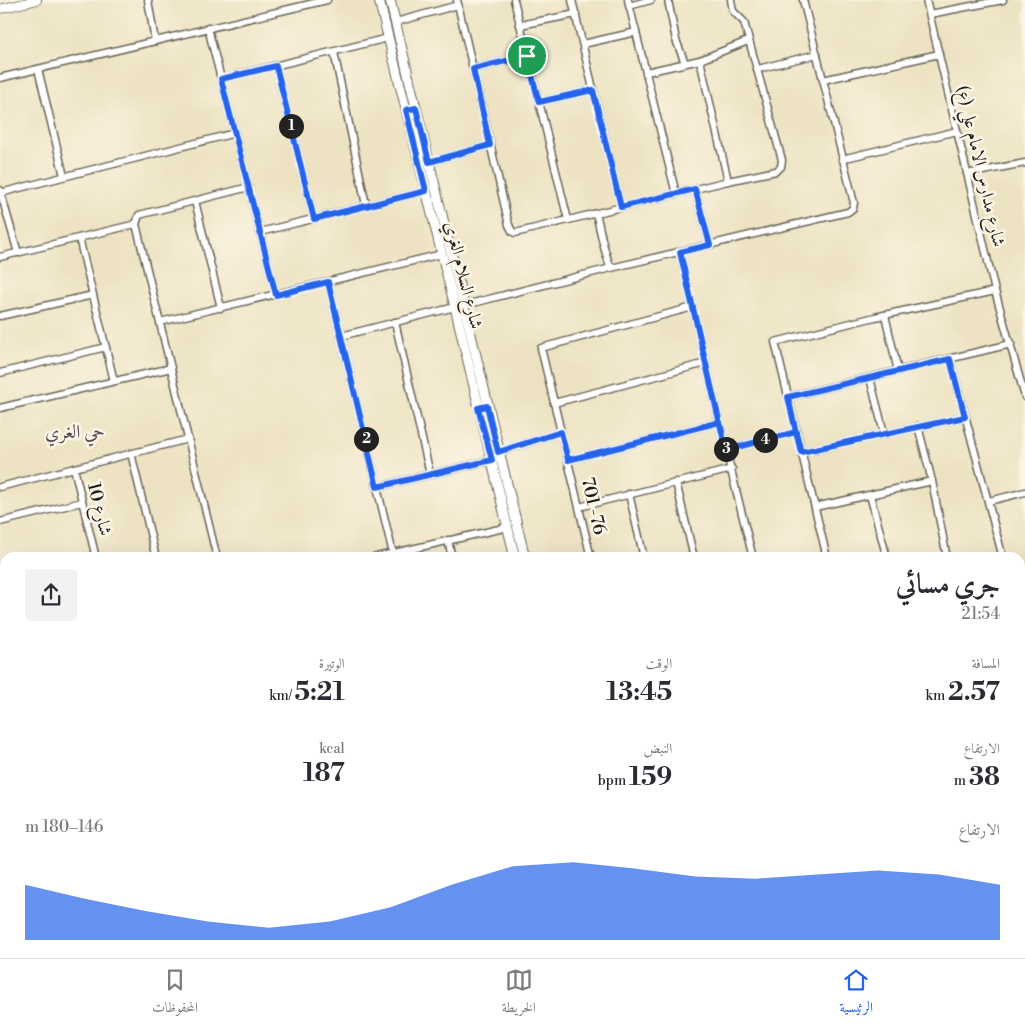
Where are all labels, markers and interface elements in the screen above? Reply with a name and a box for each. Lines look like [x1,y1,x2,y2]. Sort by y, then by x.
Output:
pin [506,35,548,77]
icon: arrive [513,42,541,70]
street label: شارع مدارس الامام علي (ع) [946,83,1010,250]
pin: 1 [278,114,304,138]
text: 1 [288,117,295,135]
street label: شارع السلام الغري [435,219,488,332]
district label: حي الغري [45,420,105,447]
pin: 2 [354,426,378,452]
pin: 4 [752,428,778,452]
text: 2 [362,430,371,448]
text: 4 [761,431,770,449]
pin: 3 [714,436,738,462]
text: 3 [722,440,731,458]
street label: 701 -76 [576,475,611,537]
street label: شارع 10 [79,480,117,539]
text: جري مسائي [896,567,1000,602]
button: share [25,569,77,621]
text: 21:54 [962,604,1000,624]
text: الوتيرة [319,655,345,673]
text: الوقت [646,655,672,673]
text: المسافة [971,655,1000,673]
text: 5:21 [294,677,345,708]
text: 13:45 [606,677,672,708]
text: 2.57 [948,677,1000,708]
text: /km [269,687,294,705]
text: km [926,687,948,705]
text: kcal [319,740,345,758]
text: النبض [643,740,672,758]
text: الارتفاع [964,740,1000,758]
text: 187 [303,758,345,789]
text: 159 [629,762,672,793]
text: 38 [969,762,1000,793]
text: bpm [598,772,629,790]
text: m [954,772,969,790]
text: 146–180 m [25,817,103,837]
text: الارتفاع [958,820,1000,840]
tab: المحفوظات [152,966,198,1021]
tab: الخريطة [502,966,536,1021]
tab: الرئيسية [840,966,873,1021]

